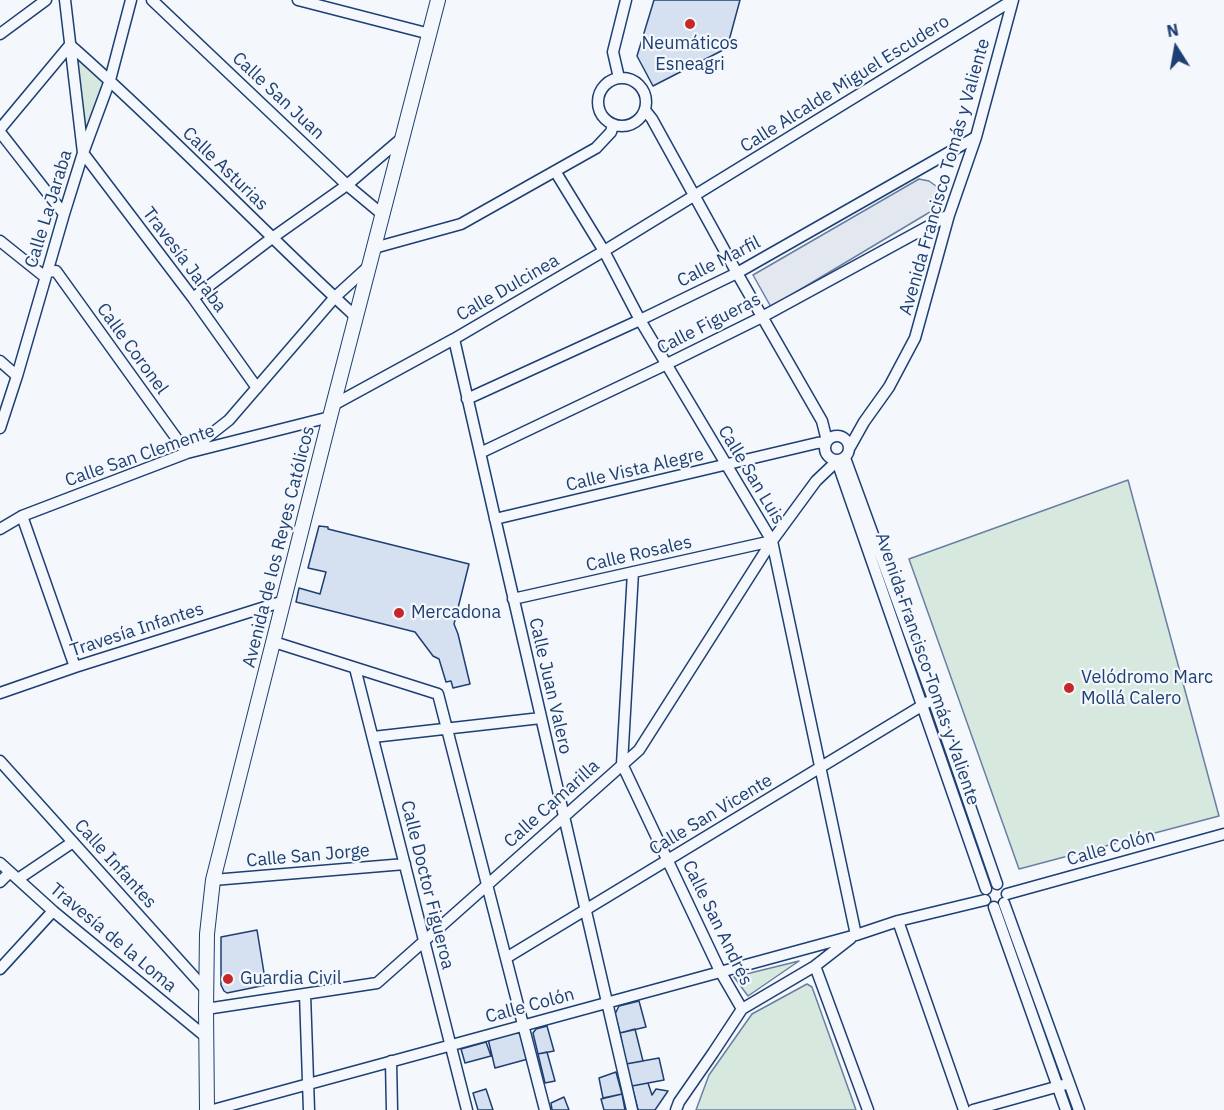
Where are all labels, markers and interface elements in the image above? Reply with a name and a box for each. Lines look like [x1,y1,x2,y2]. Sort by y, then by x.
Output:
street label: Calle Alcalde Miguel Escudero [736,11,954,157]
marker: Neumáticos Esneagri [683,17,697,31]
north arrow [1146,18,1206,78]
text: N [1165,19,1180,41]
place label: Neumáticos Esneagri [642,33,738,76]
street label: Avenida Francisco Tomás y Valiente [895,36,995,318]
street label: Calle San Juan [227,48,329,144]
street label: Calle Asturias [178,123,272,215]
street label: Calle La Jaraba [21,147,77,271]
street label: Travesía Jaraba [137,203,231,317]
street label: Calle Marfil [674,232,764,292]
street label: Calle Dulcinea [453,250,563,326]
street label: Calle Figueras [653,289,765,359]
street label: Calle Coronel [92,299,172,399]
street label: Calle San Clemente [62,420,218,492]
street label: Calle San Luis [713,422,789,528]
street label: Avenida de los Reyes Católicos [238,424,320,670]
street label: Calle Vista Alegre [564,444,706,496]
street label: Avenida Francisco Tomás y Valiente [870,530,984,808]
street label: Calle Rosales [584,531,694,577]
street label: Travesía Infantes [67,598,207,662]
place label: Mercadona [411,602,501,624]
marker: Mercadona [392,606,406,620]
street label: Calle Juan Valero [524,616,576,756]
place label: Velódromo Marc Mollá Calero [1081,667,1213,710]
marker: Velódromo Marc Mollá Calero [1062,681,1076,695]
street label: Calle Camarilla [500,755,604,853]
street label: Calle San Vicente [646,770,776,860]
street label: Calle Doctor Figueroa [396,798,458,972]
street label: Calle Infantes [69,815,161,913]
street label: Calle Colón [1064,825,1158,871]
street label: Calle San Jorge [245,840,371,872]
street label: Calle San Andrés [677,857,757,989]
street label: Travesía de la Loma [45,879,181,997]
place label: Guardia Civil [240,968,342,990]
marker: Guardia Civil [221,972,235,986]
street label: Calle Colón [483,984,577,1028]

